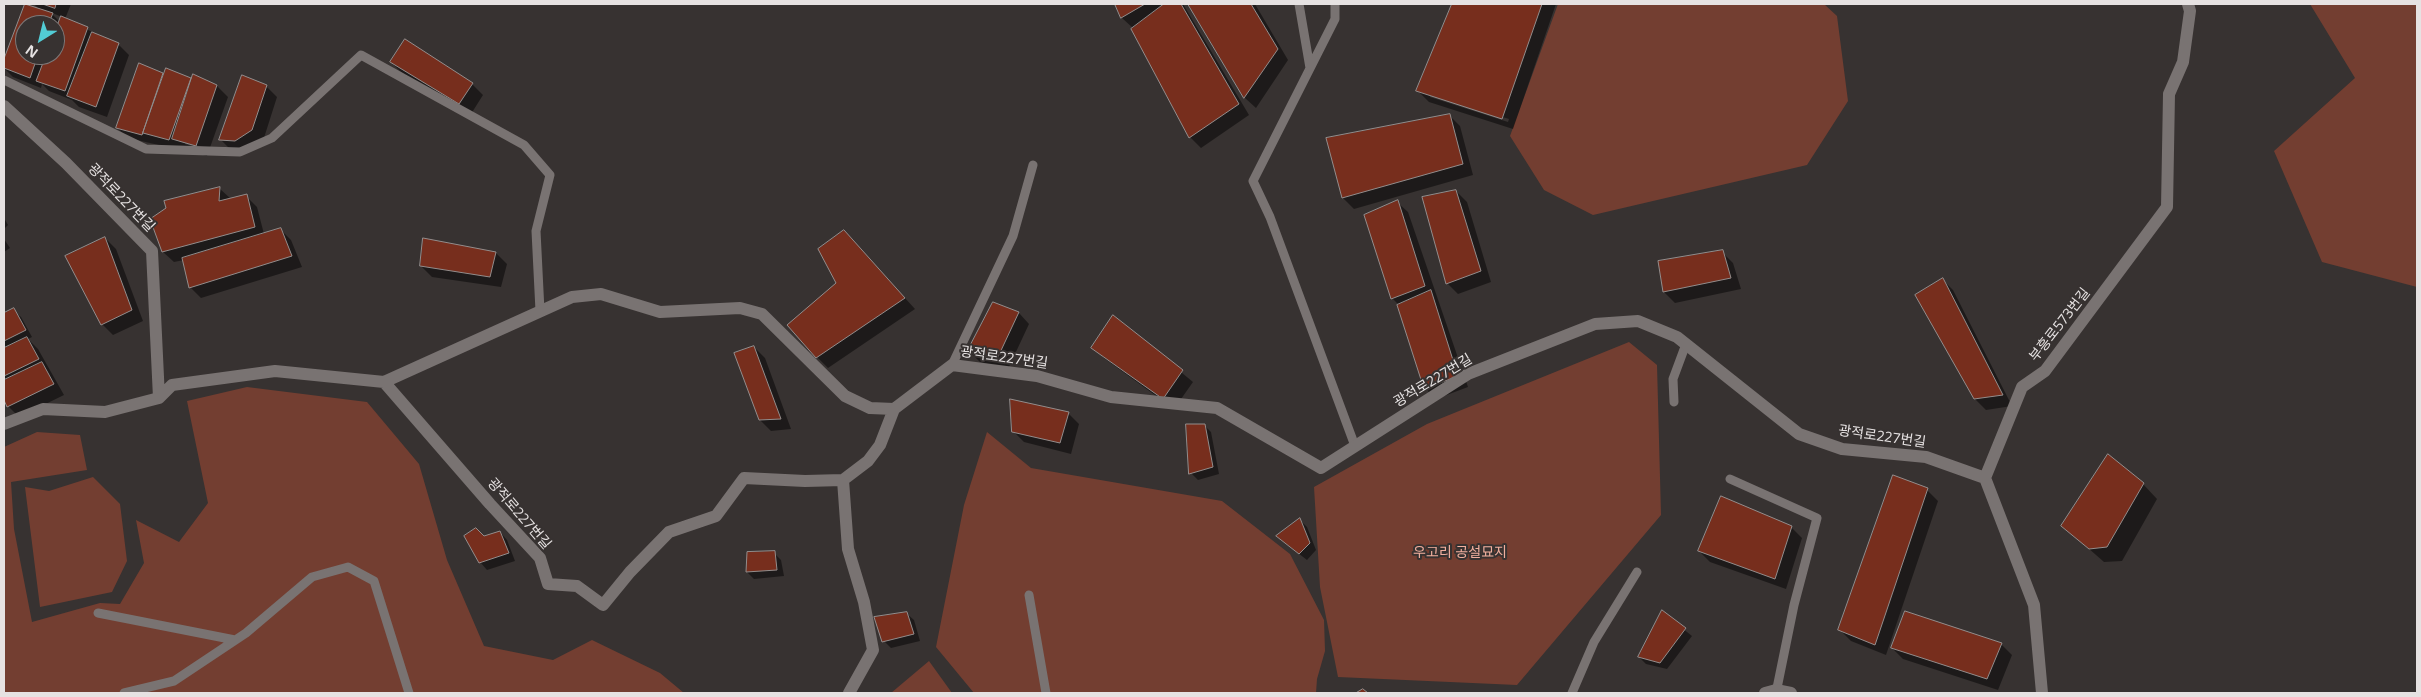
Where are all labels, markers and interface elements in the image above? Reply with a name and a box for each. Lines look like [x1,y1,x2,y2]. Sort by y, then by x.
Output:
north arrow [15,15,65,65]
text: N [21,41,42,63]
street label: 광적로227번길 [84,160,158,236]
street label: 부흥로573번길 [2026,285,2094,365]
street label: 광적로227번길 [959,344,1049,372]
street label: 광적로227번길 [1391,351,1475,411]
street label: 광적로227번길 [1837,423,1927,451]
street label: 광적로227번길 [484,475,554,553]
park label: 우고리 공설묘지 [1413,545,1507,561]

